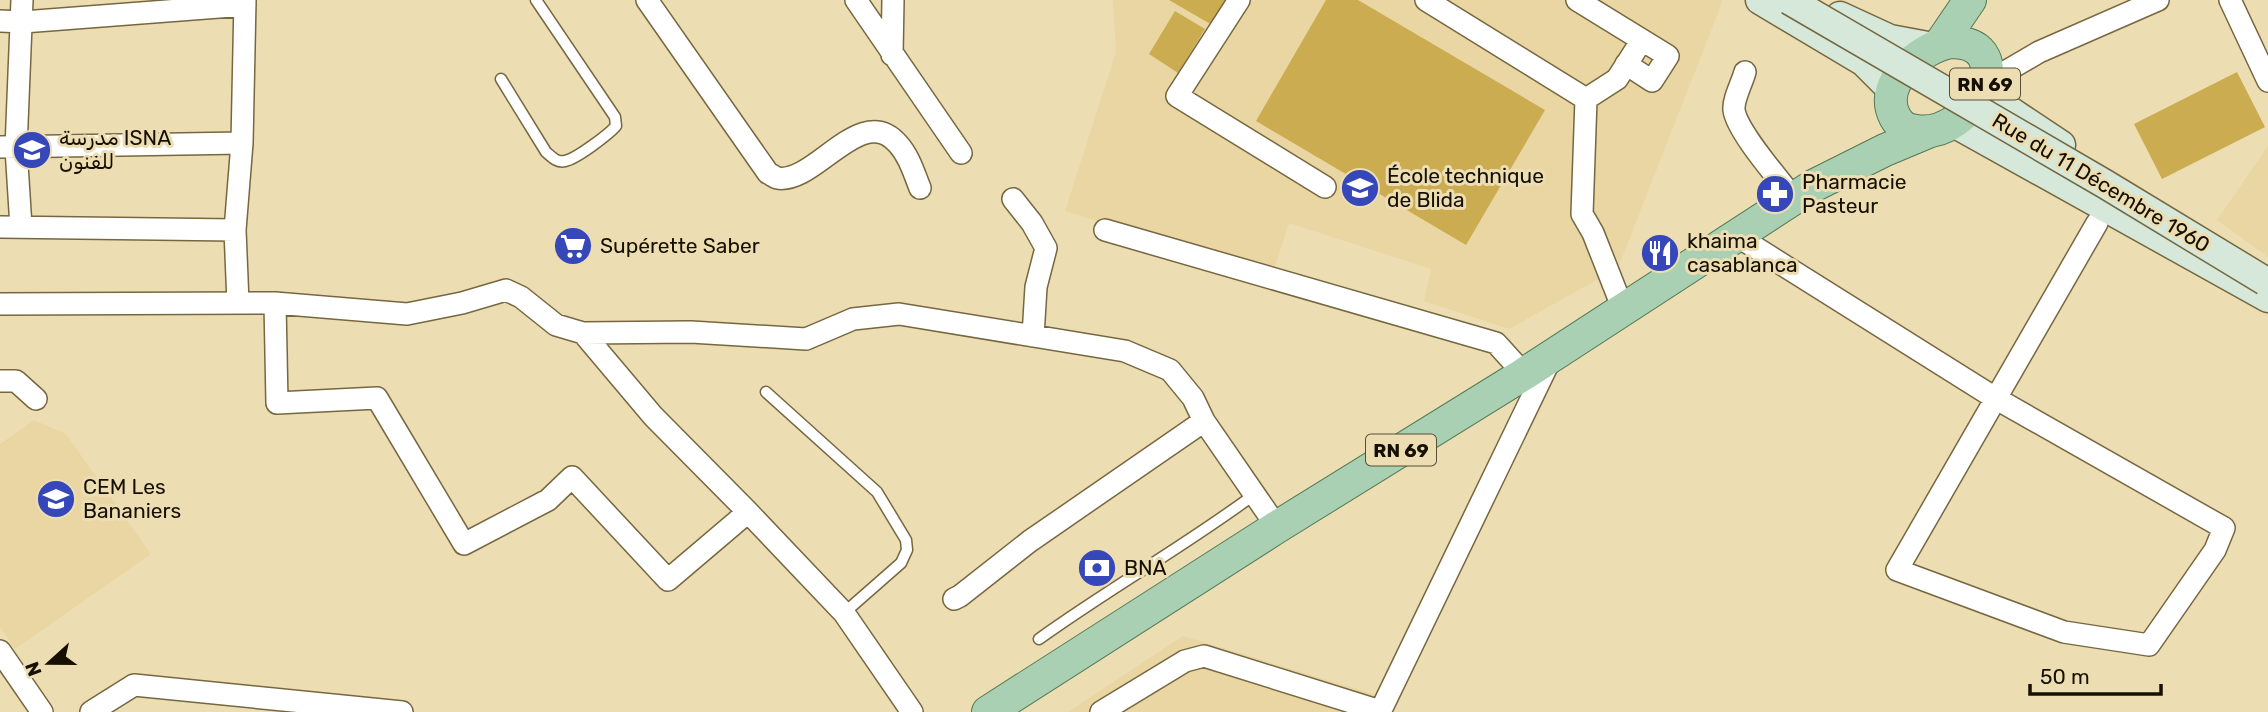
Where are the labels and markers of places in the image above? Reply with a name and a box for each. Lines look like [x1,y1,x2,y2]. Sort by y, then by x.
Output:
place label: مدرسة ISNA للفنون [59,125,171,174]
school or university icon: مدرسة ISNA للفنون [11,129,53,171]
place label: École technique de Blida [1387,163,1544,212]
school or university icon: École technique de Blida [1339,167,1381,209]
place label: Pharmacie Pasteur [1802,169,1907,218]
pharmacy icon: Pharmacie Pasteur [1754,173,1796,215]
supermarket icon: Supérette Saber [552,225,594,267]
place label: khaima casablanca [1687,228,1798,277]
restaurant icon: khaima casablanca [1639,232,1681,274]
place label: Supérette Saber [600,233,760,258]
place label: CEM Les Bananiers [83,474,181,523]
school or university icon: CEM Les Bananiers [35,478,77,520]
bank icon: BNA [1076,547,1118,589]
place label: BNA [1124,555,1167,580]

